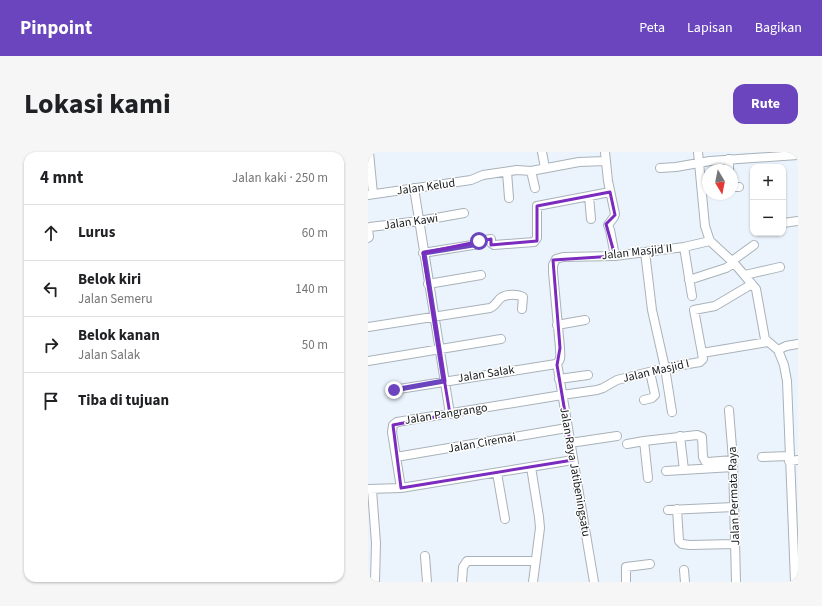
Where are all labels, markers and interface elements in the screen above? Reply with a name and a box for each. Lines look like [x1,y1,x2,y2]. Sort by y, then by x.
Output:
text: Pinpoint [20,15,92,42]
text: Peta [639,18,665,38]
text: Lapisan [687,18,733,38]
text: Bagikan [755,18,802,38]
text: Lokasi kami [24,84,171,124]
button: Rute [733,84,798,124]
north arrow [702,164,738,200]
map controls [750,164,786,236]
button: + [750,164,786,200]
text: 4 mnt [40,166,83,190]
text: Jalan kaki · 250 m [232,169,328,187]
street label: Jalan Kelud [396,174,456,200]
button: − [750,200,786,236]
street label: Jalan Kawi [383,210,439,234]
icon: ahead [40,222,62,244]
text: Lurus [78,222,115,243]
text: 60 m [302,224,328,242]
route start [470,232,488,250]
street label: Jalan Masjid II [601,240,673,264]
text: Belok kiri [78,269,141,290]
icon: left [40,278,62,300]
text: 140 m [295,280,328,298]
text: Jalan Semeru [78,290,153,308]
text: Belok kanan [78,325,160,346]
icon: right [40,334,62,356]
text: 50 m [302,336,328,354]
text: Jalan Salak [78,346,140,364]
street label: Jalan Masjid I [621,355,691,387]
street label: Jalan Salak [456,361,516,387]
route end [385,381,403,399]
icon: arrive [40,390,62,412]
text: Tiba di tujuan [78,390,169,411]
street label: Jalan Pangrango [403,399,489,429]
street label: Jalan Raya Jatibeningsatu [555,406,595,538]
street label: Jalan Ciremai [447,429,517,457]
street label: Jalan Permata Raya [724,446,744,546]

